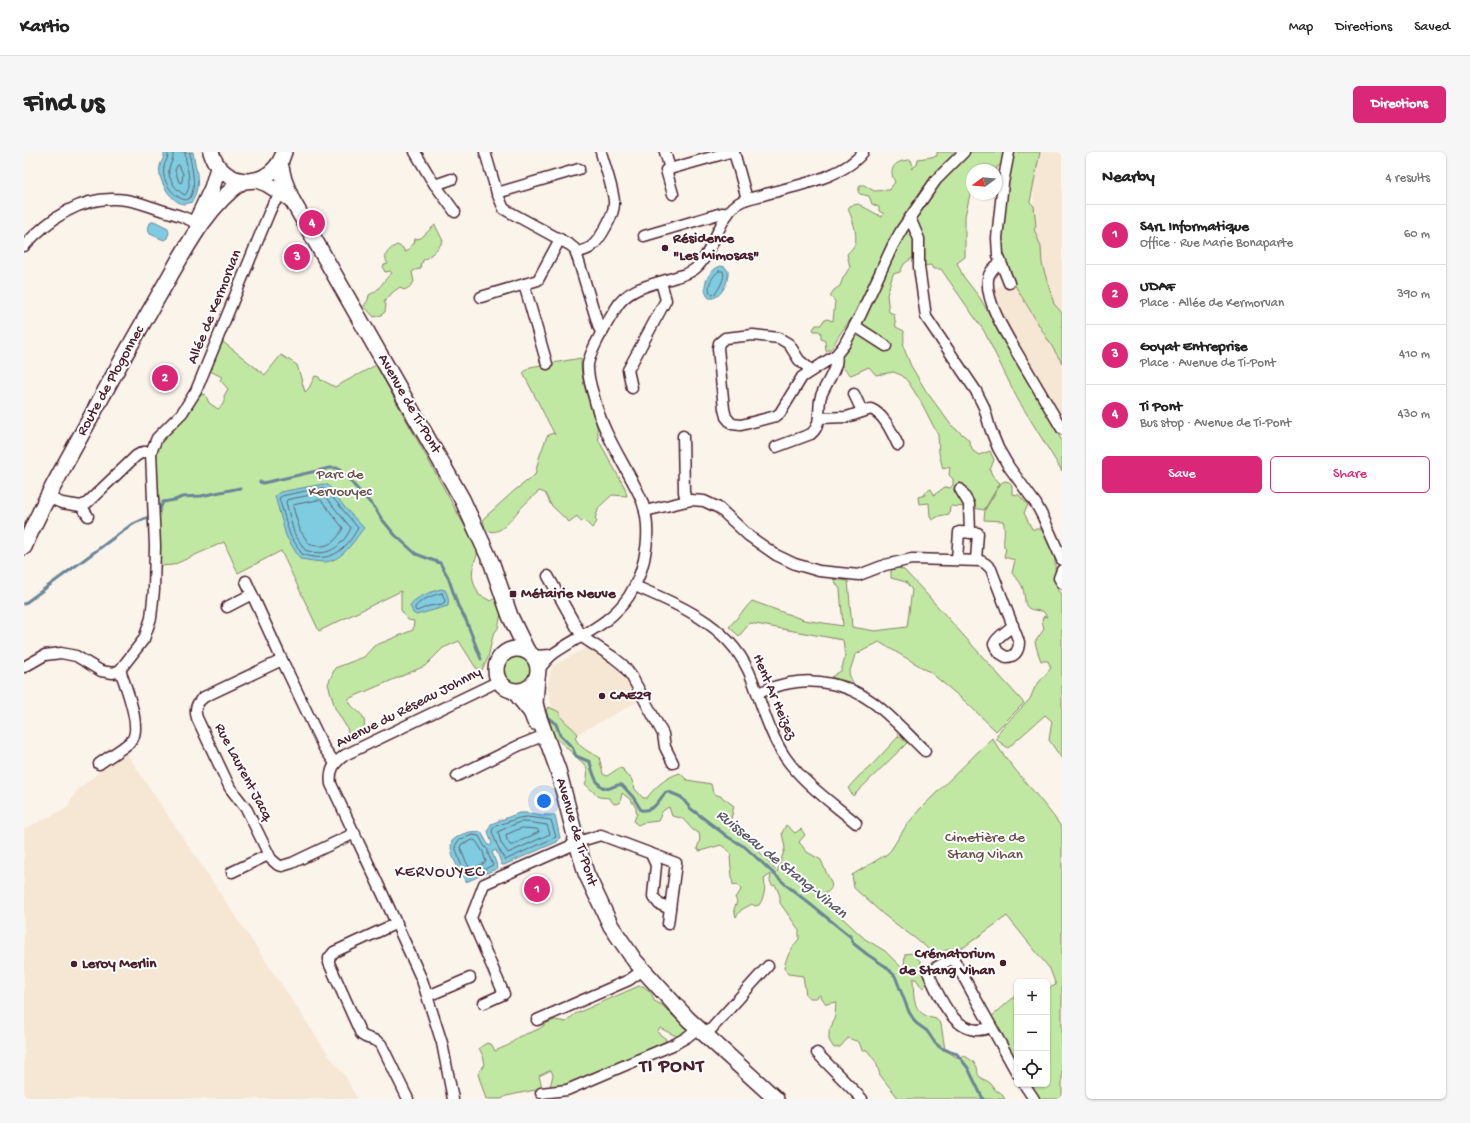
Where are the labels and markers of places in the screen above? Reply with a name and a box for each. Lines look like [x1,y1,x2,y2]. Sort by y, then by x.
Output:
pin: 4 [299,208,325,238]
place label: Résidence "Les Mimosas" [672,230,759,265]
pin: 3 [284,242,310,272]
marker: Résidence "Les Mimosas" [660,243,670,253]
pin: 2 [152,363,178,393]
place label: Métairie Neuve [521,585,617,603]
marker: Métairie Neuve [508,589,518,599]
place label: CAE29 [609,687,652,705]
marker: CAE29 [597,691,607,701]
pin: 1 [524,874,550,904]
place label: Crématorium de Stang Vihan [899,945,996,980]
place label: Leroy Merlin [82,955,157,973]
marker: Crématorium de Stang Vihan [998,958,1008,968]
marker: Leroy Merlin [69,959,79,969]

